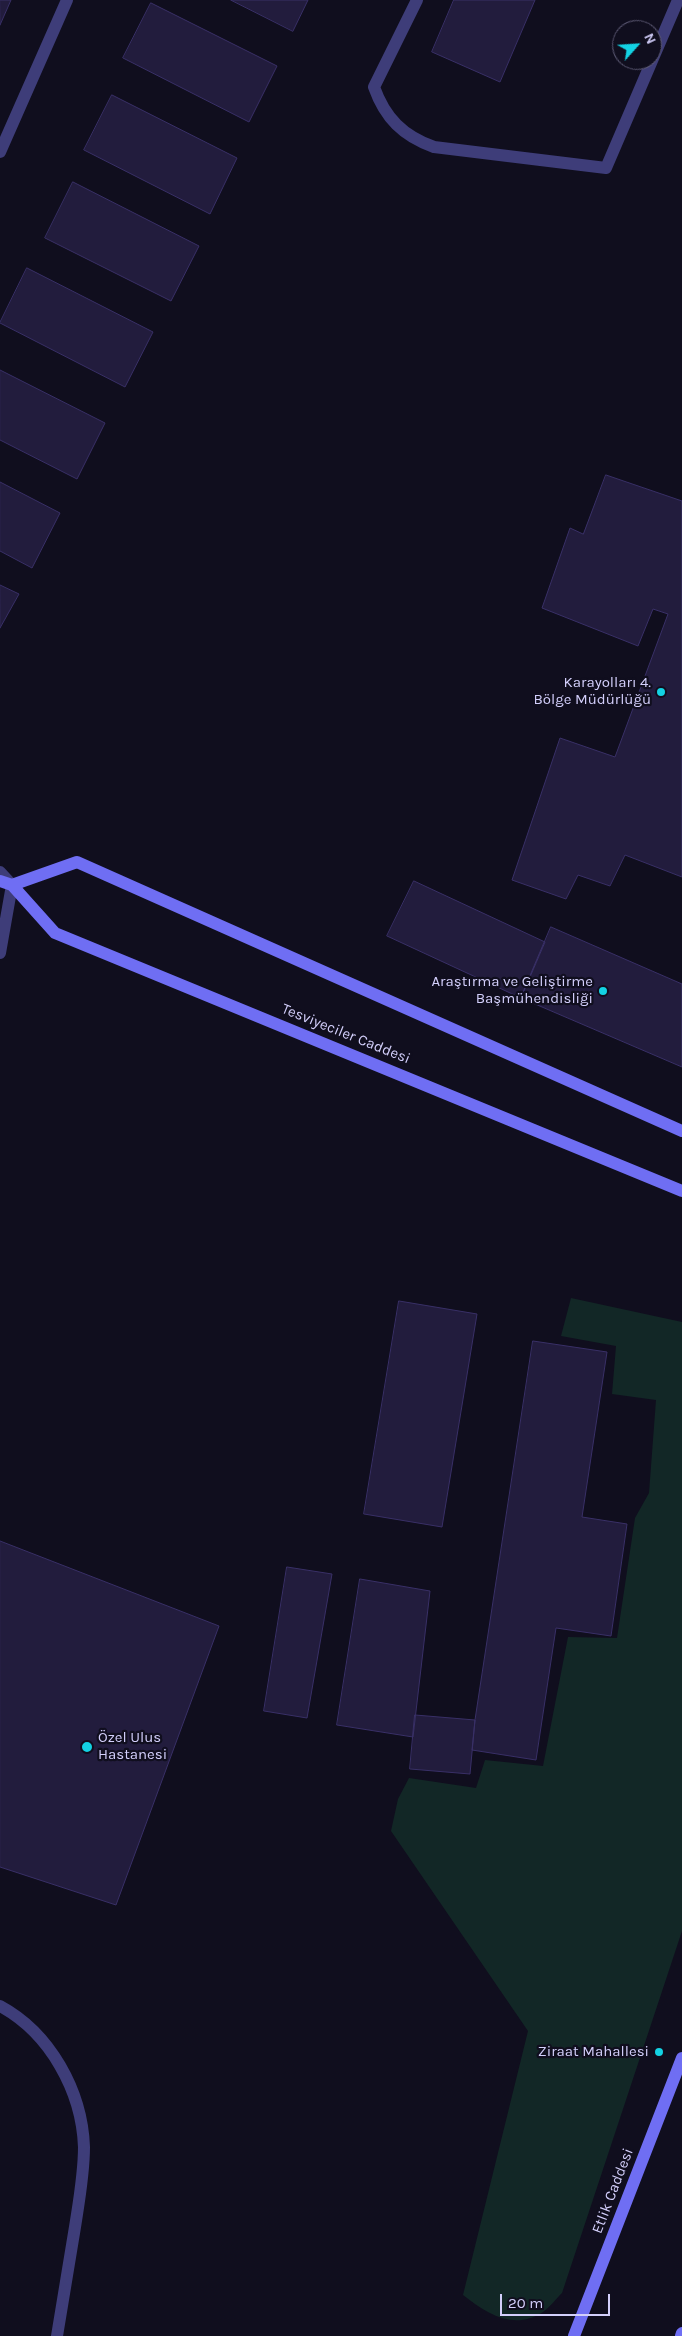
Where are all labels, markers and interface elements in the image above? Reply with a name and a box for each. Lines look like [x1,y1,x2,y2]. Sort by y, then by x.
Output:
north arrow [612,20,662,70]
text: N [640,30,660,47]
place label: Karayolları 4. Bölge Müdürlüğü [534,674,651,709]
marker: Karayolları 4. Bölge Müdürlüğü [655,686,667,698]
place label: Araştırma ve Geliştirme Başmühendisliği [431,973,593,1008]
marker: Araştırma ve Geliştirme Başmühendisliği [597,985,609,997]
street label: Tesviyeciler Caddesi [279,1000,413,1068]
place label: Özel Ulus Hastanesi [98,1729,167,1764]
marker: Özel Ulus Hastanesi [80,1740,94,1754]
place label: Ziraat Mahallesi [538,2043,649,2061]
marker: Ziraat Mahallesi [653,2046,665,2058]
street label: Etlik Caddesi [588,2146,638,2236]
scale bar [502,2284,612,2316]
text: 20 m [508,2294,543,2312]

